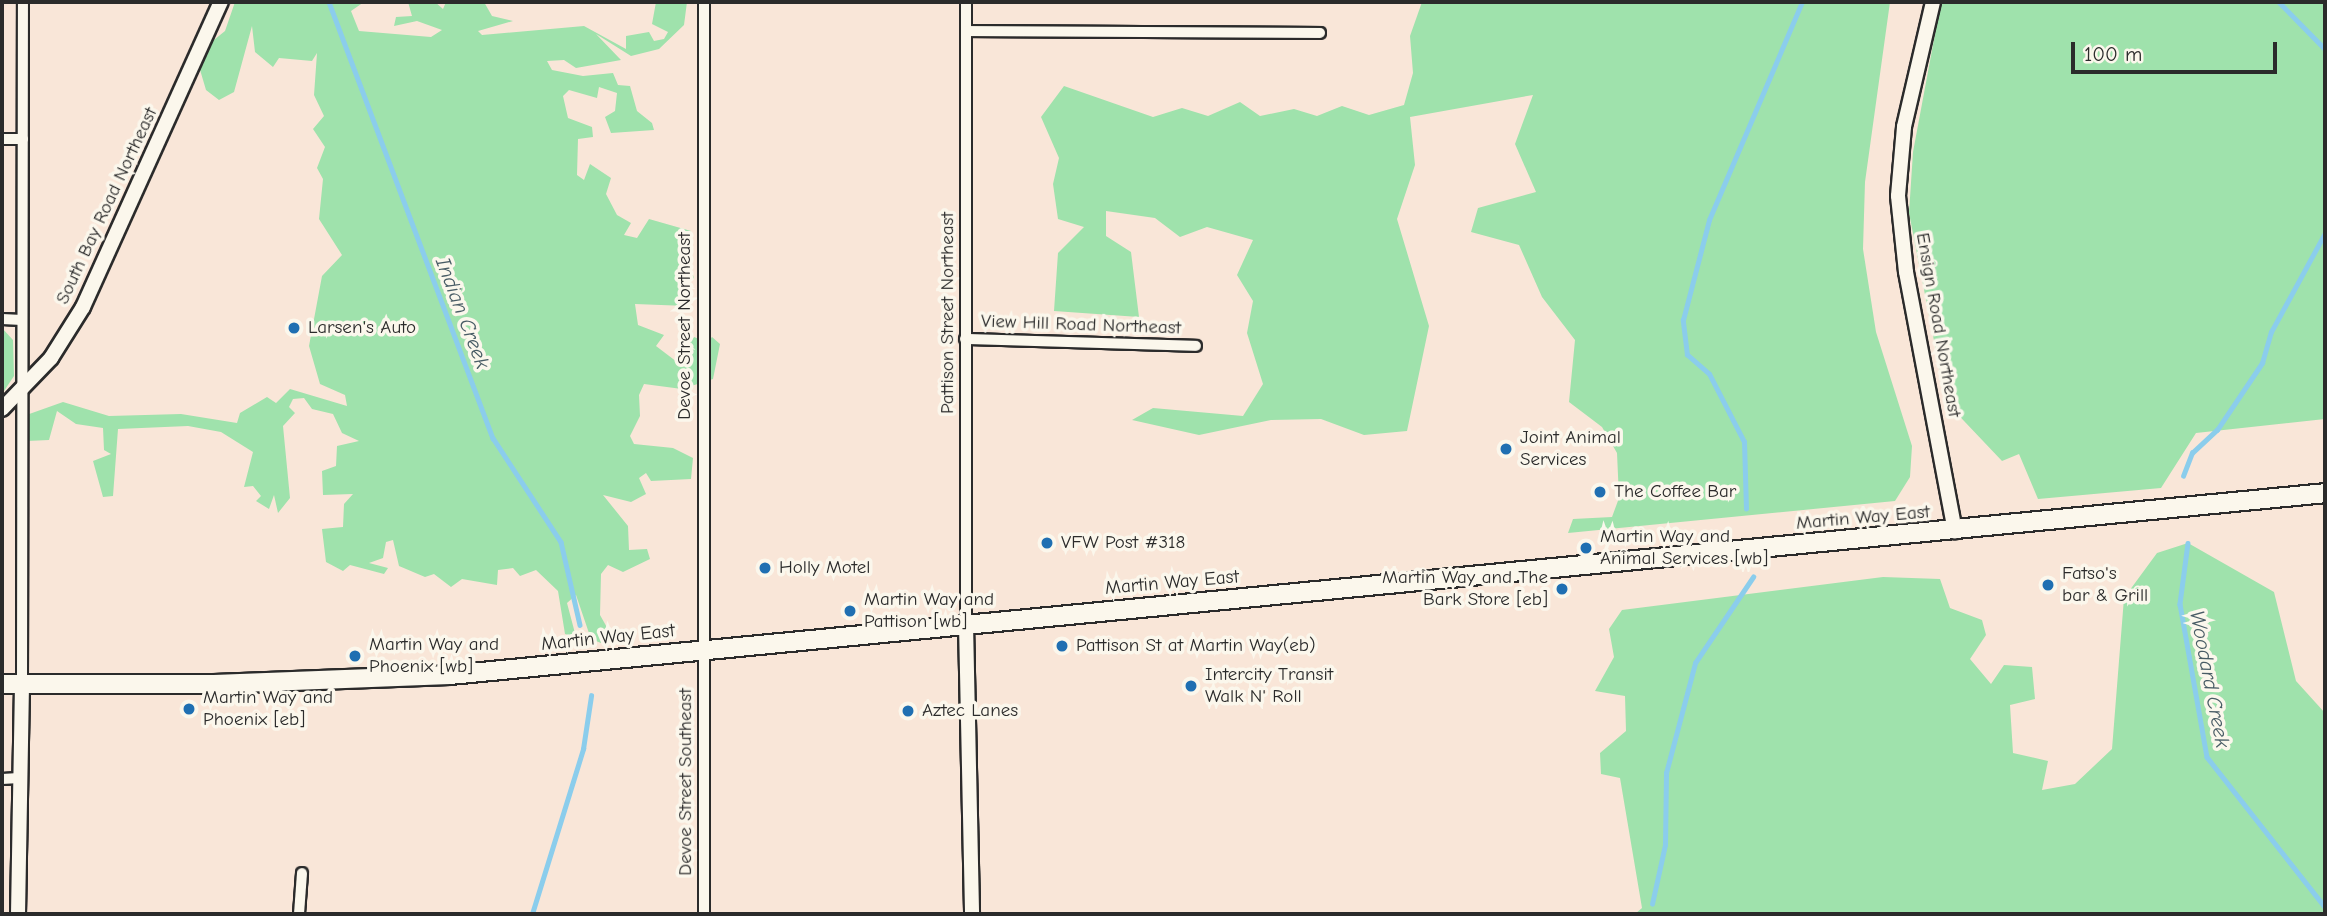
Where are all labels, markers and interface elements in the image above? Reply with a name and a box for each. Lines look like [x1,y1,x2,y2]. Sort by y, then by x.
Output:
scale bar [2075,28,2282,72]
text: 100 m [2084,42,2142,66]
street label: South Bay Road Northeast [51,104,163,308]
street label: Pattison Street Northeast [937,212,959,414]
street label: Ensign Road Northeast [1911,231,1965,419]
street label: Devoe Street Northeast [674,232,696,420]
water label: Indian Creek [430,254,496,372]
street label: View Hill Road Northeast [981,310,1181,340]
place label: Larsen's Auto [308,317,416,339]
marker: Larsen's Auto [286,320,302,336]
place label: Joint Animal Services [1520,427,1621,471]
marker: Joint Animal Services [1498,441,1514,457]
place label: The Coffee Bar [1614,481,1736,503]
marker: The Coffee Bar [1592,484,1608,500]
street label: Martin Way East [1795,501,1931,535]
place label: Martin Way and Animal Services [wb] [1600,526,1768,570]
place label: VFW Post #318 [1061,532,1185,554]
marker: VFW Post #318 [1039,535,1055,551]
marker: Martin Way and Animal Services [wb] [1578,540,1594,556]
place label: Holly Motel [779,557,870,579]
marker: Holly Motel [757,560,773,576]
place label: Fatso's bar & Grill [2062,563,2148,607]
street label: Martin Way East [1104,566,1240,600]
place label: Martin Way and The Bark Store [eb] [1382,567,1548,611]
marker: Fatso's bar & Grill [2040,577,2056,593]
marker: Martin Way and The Bark Store [eb] [1554,581,1570,597]
place label: Martin Way and Pattison [wb] [864,589,994,633]
marker: Martin Way and Pattison [wb] [842,603,858,619]
water label: Woodard Creek [2184,608,2236,750]
street label: Martin Way East [540,620,676,656]
place label: Martin Way and Phoenix [wb] [369,634,499,678]
place label: Pattison St at Martin Way(eb) [1076,635,1316,657]
marker: Pattison St at Martin Way(eb) [1054,638,1070,654]
marker: Martin Way and Phoenix [wb] [347,648,363,664]
place label: Intercity Transit Walk N' Roll [1205,664,1333,708]
marker: Intercity Transit Walk N' Roll [1183,678,1199,694]
place label: Martin Way and Phoenix [eb] [203,687,333,731]
street label: Devoe Street Southeast [675,688,697,876]
place label: Aztec Lanes [922,700,1018,722]
marker: Martin Way and Phoenix [eb] [181,701,197,717]
marker: Aztec Lanes [900,703,916,719]

